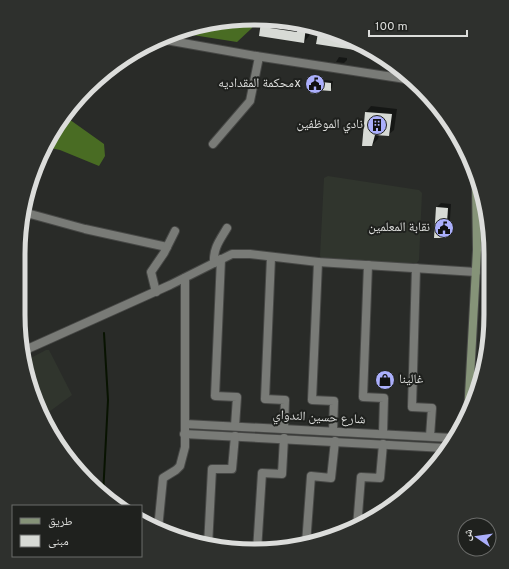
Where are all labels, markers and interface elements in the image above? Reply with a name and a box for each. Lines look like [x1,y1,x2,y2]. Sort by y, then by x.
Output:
scale bar [369,12,467,38]
text: 100 m [375,19,408,35]
public building icon: محكمة المقداديهx [304,73,326,95]
place label: محكمة المقداديهx [218,76,301,92]
building icon: نادي الموظفين [366,114,388,136]
place label: نادي الموظفين [296,117,363,134]
public building icon: نقابة المعلمين [433,217,455,239]
place label: نقابة المعلمين [368,220,430,236]
shop icon: غالينا [374,369,396,391]
place label: غالينا [399,372,424,388]
street label: شارع حسين الندواي [272,408,366,430]
legend [12,505,142,557]
text: طريق [48,514,73,530]
north arrow [457,517,497,557]
text: ش [460,527,476,542]
text: مبنى [48,534,69,550]

